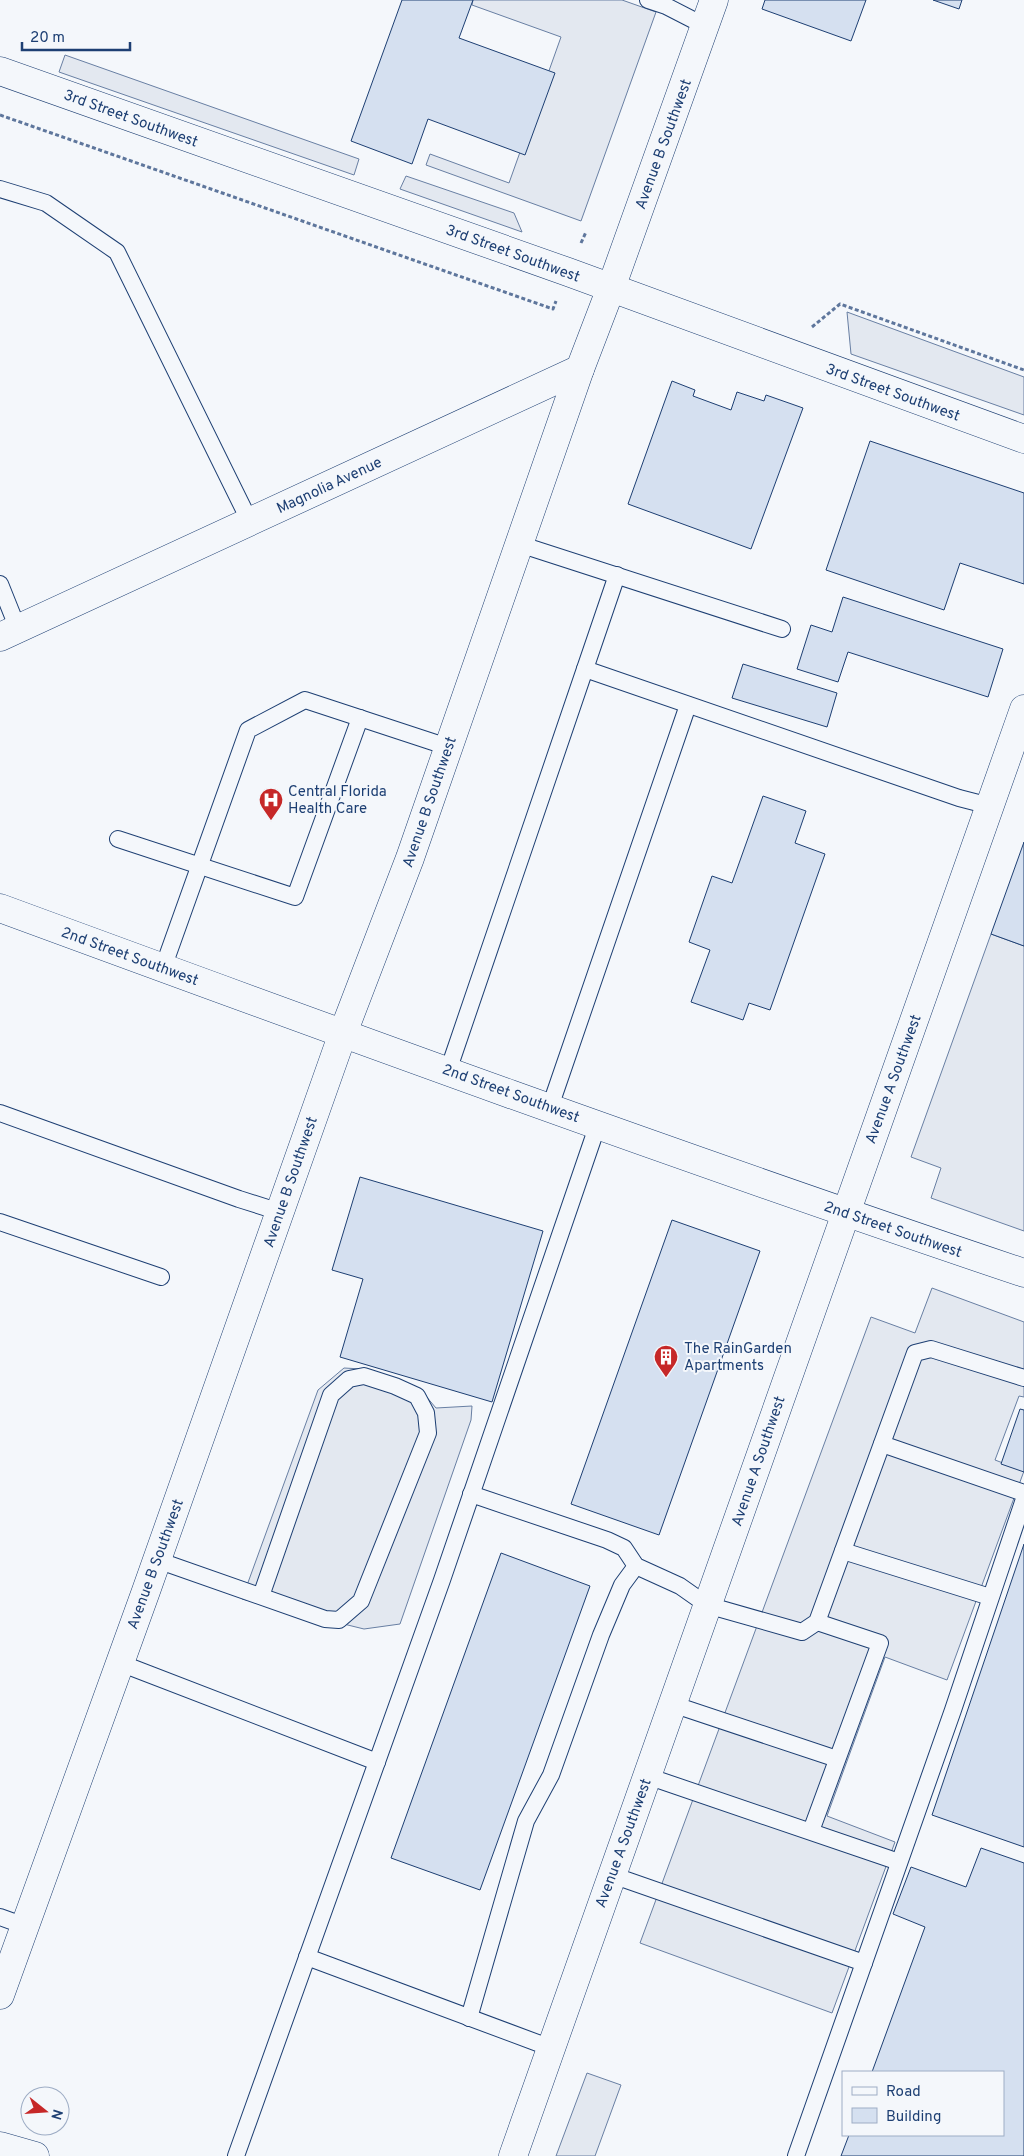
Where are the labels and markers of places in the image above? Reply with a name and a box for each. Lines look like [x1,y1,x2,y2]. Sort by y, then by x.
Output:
place label: Central Florida Health Care [288,783,387,819]
hospital icon: Central Florida Health Care [258,787,284,821]
place label: The RainGarden Apartments [684,1340,792,1376]
building icon: The RainGarden Apartments [653,1344,679,1378]

